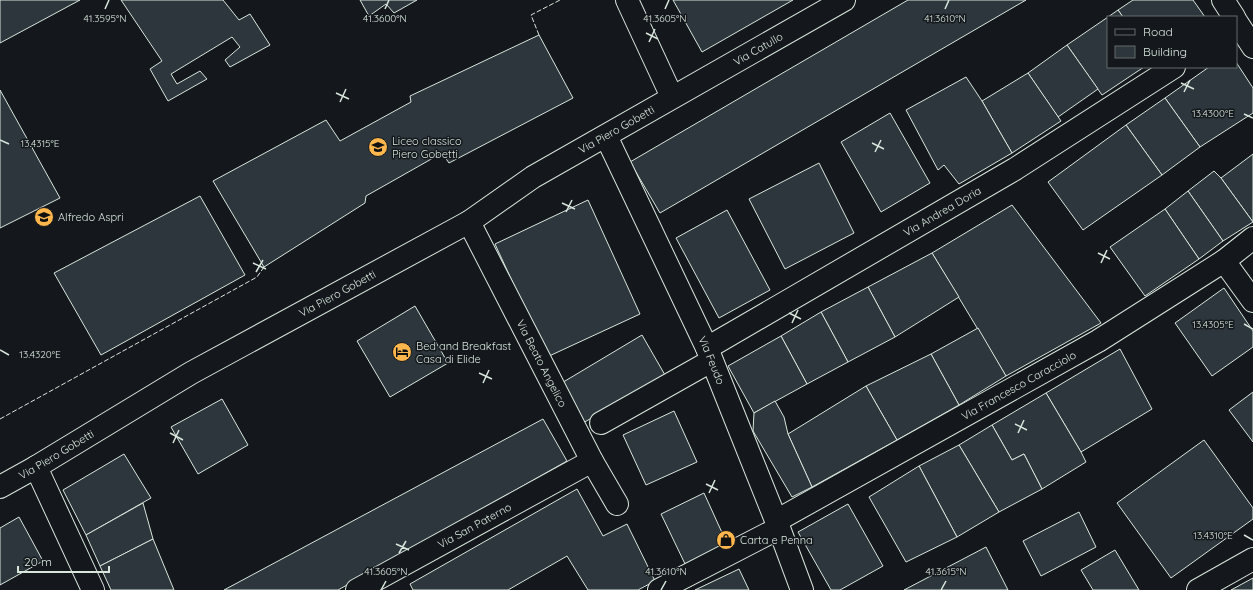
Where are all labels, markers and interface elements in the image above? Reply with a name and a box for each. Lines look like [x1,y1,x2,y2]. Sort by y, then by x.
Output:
text: 41.3595°N [83,12,127,25]
text: 41.3600°N [363,12,407,25]
text: 41.3605°N [643,12,687,25]
text: 41.3610°N [924,12,966,25]
legend [1107,16,1237,68]
text: Road [1143,24,1173,39]
street label: Via Catullo [731,29,786,69]
text: Building [1143,44,1187,59]
street label: Via Piero Gobetti [576,102,657,157]
text: 13.4300°E [1192,107,1234,120]
place label: Liceo classico Piero Gobetti [392,134,462,161]
school or university icon: Liceo classico Piero Gobetti [367,136,389,158]
text: 13.4315°E [20,137,60,150]
street label: Via Andrea Doria [901,183,983,239]
school or university icon: Alfredo Aspri [33,206,55,228]
place label: Alfredo Aspri [58,210,124,224]
street label: Via Piero Gobetti [297,267,378,320]
street label: Via Beato Angelico [513,317,570,410]
text: 13.4305°E [1192,318,1234,331]
street label: Via Feudo [695,334,728,387]
place label: Bed and Breakfast Casa di Elide [416,339,511,366]
hotel icon: Bed and Breakfast Casa di Elide [391,341,413,363]
text: 13.4320°E [19,348,61,361]
street label: Via Francesco Caracciolo [959,348,1079,423]
street label: Via Piero Gobetti [16,427,96,482]
street label: Via San Paterno [435,499,514,551]
shop icon: Carta e Penna [715,529,737,551]
text: 13.4310°E [1193,529,1233,542]
place label: Carta e Penna [740,533,813,547]
scale bar [18,548,109,574]
text: 20 m [24,554,52,569]
text: 41.3605°N [364,565,408,578]
text: 41.3610°N [645,565,687,578]
text: 41.3615°N [925,565,967,578]

